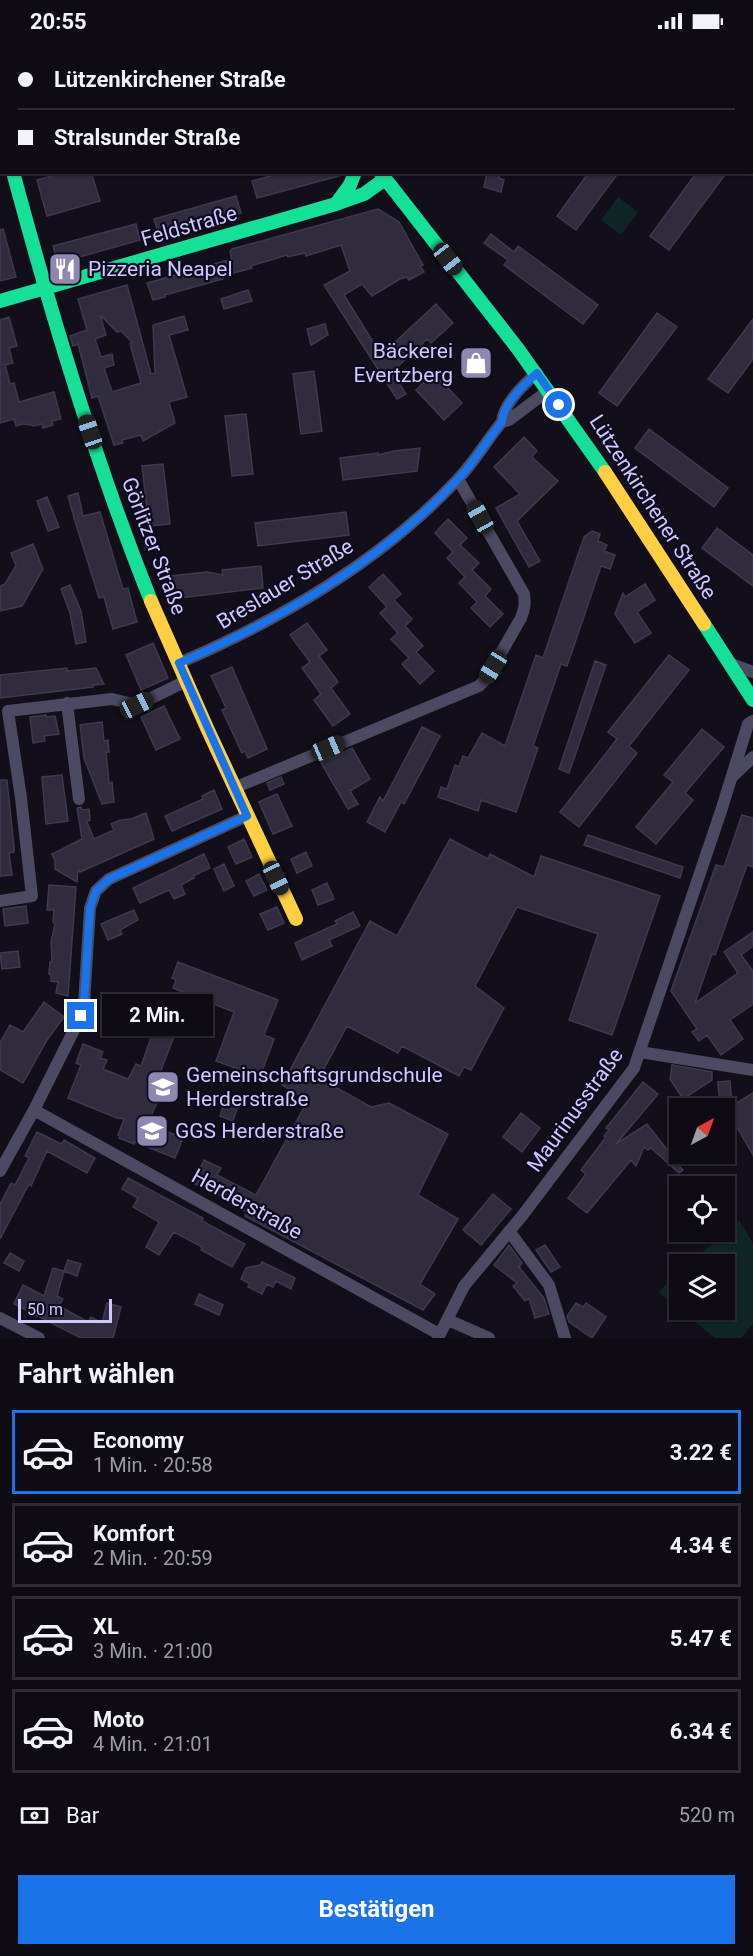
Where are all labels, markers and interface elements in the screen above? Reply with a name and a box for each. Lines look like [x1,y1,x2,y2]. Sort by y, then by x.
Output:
text: 20:55 [30,9,87,34]
text: Lützenkirchener Straße [54,67,286,92]
text: Stralsunder Straße [54,125,240,150]
street label: Feldstraße [138,201,240,251]
car [430,239,466,279]
restaurant icon: Pizzeria Neapel [47,251,83,287]
place label: Pizzeria Neapel [88,257,233,281]
place label: Bäckerei Evertzberg [354,339,453,387]
shop icon: Bäckerei Evertzberg [458,345,494,381]
route start [545,391,572,418]
street label: Lützenkirchener Straße [584,410,722,604]
car [76,412,104,452]
street label: Görlitzer Straße [117,474,191,618]
car [463,497,497,537]
street label: Breslauer Straße [213,534,357,634]
car [476,647,510,687]
car [117,689,157,721]
car [308,733,348,763]
car [260,858,292,898]
callout: 2 Min. [102,995,213,1037]
route end [67,1002,94,1029]
text: 2 Min. [129,1003,186,1027]
street label: Maurinusstraße [522,1043,628,1177]
place label: Gemeinschaftsgrundschule Herderstraße [186,1063,443,1111]
school or university icon: Gemeinschaftsgrundschule Herderstraße [145,1069,181,1105]
north arrow [669,1098,735,1164]
map controls [669,1098,735,1320]
school or university icon: GGS Herderstraße [134,1113,170,1149]
place label: GGS Herderstraße [175,1119,344,1143]
street label: Herderstraße [188,1164,306,1244]
button: locate [669,1176,735,1242]
button: layers [669,1254,735,1320]
scale bar [18,1296,112,1324]
text: 50 m [27,1300,63,1319]
text: Fahrt wählen [18,1358,175,1390]
icon: car [21,1425,75,1479]
text: Economy [93,1428,184,1453]
text: 3.22 € [670,1440,732,1465]
text: 1 Min. · 20:58 [93,1453,213,1477]
icon: car [21,1518,75,1572]
text: Komfort [93,1521,175,1546]
text: 4.34 € [670,1533,732,1558]
text: 2 Min. · 20:59 [93,1546,213,1570]
icon: car [21,1611,75,1665]
text: XL [93,1614,119,1639]
text: 5.47 € [670,1626,732,1651]
text: 3 Min. · 21:00 [93,1639,213,1663]
icon: car [21,1704,75,1758]
text: Moto [93,1707,144,1732]
text: 6.34 € [670,1719,732,1744]
text: 4 Min. · 21:01 [93,1732,213,1756]
icon: cash [18,1799,51,1832]
text: Bar [66,1803,99,1828]
text: 520 m [679,1803,735,1827]
button: Bestätigen [18,1875,735,1944]

